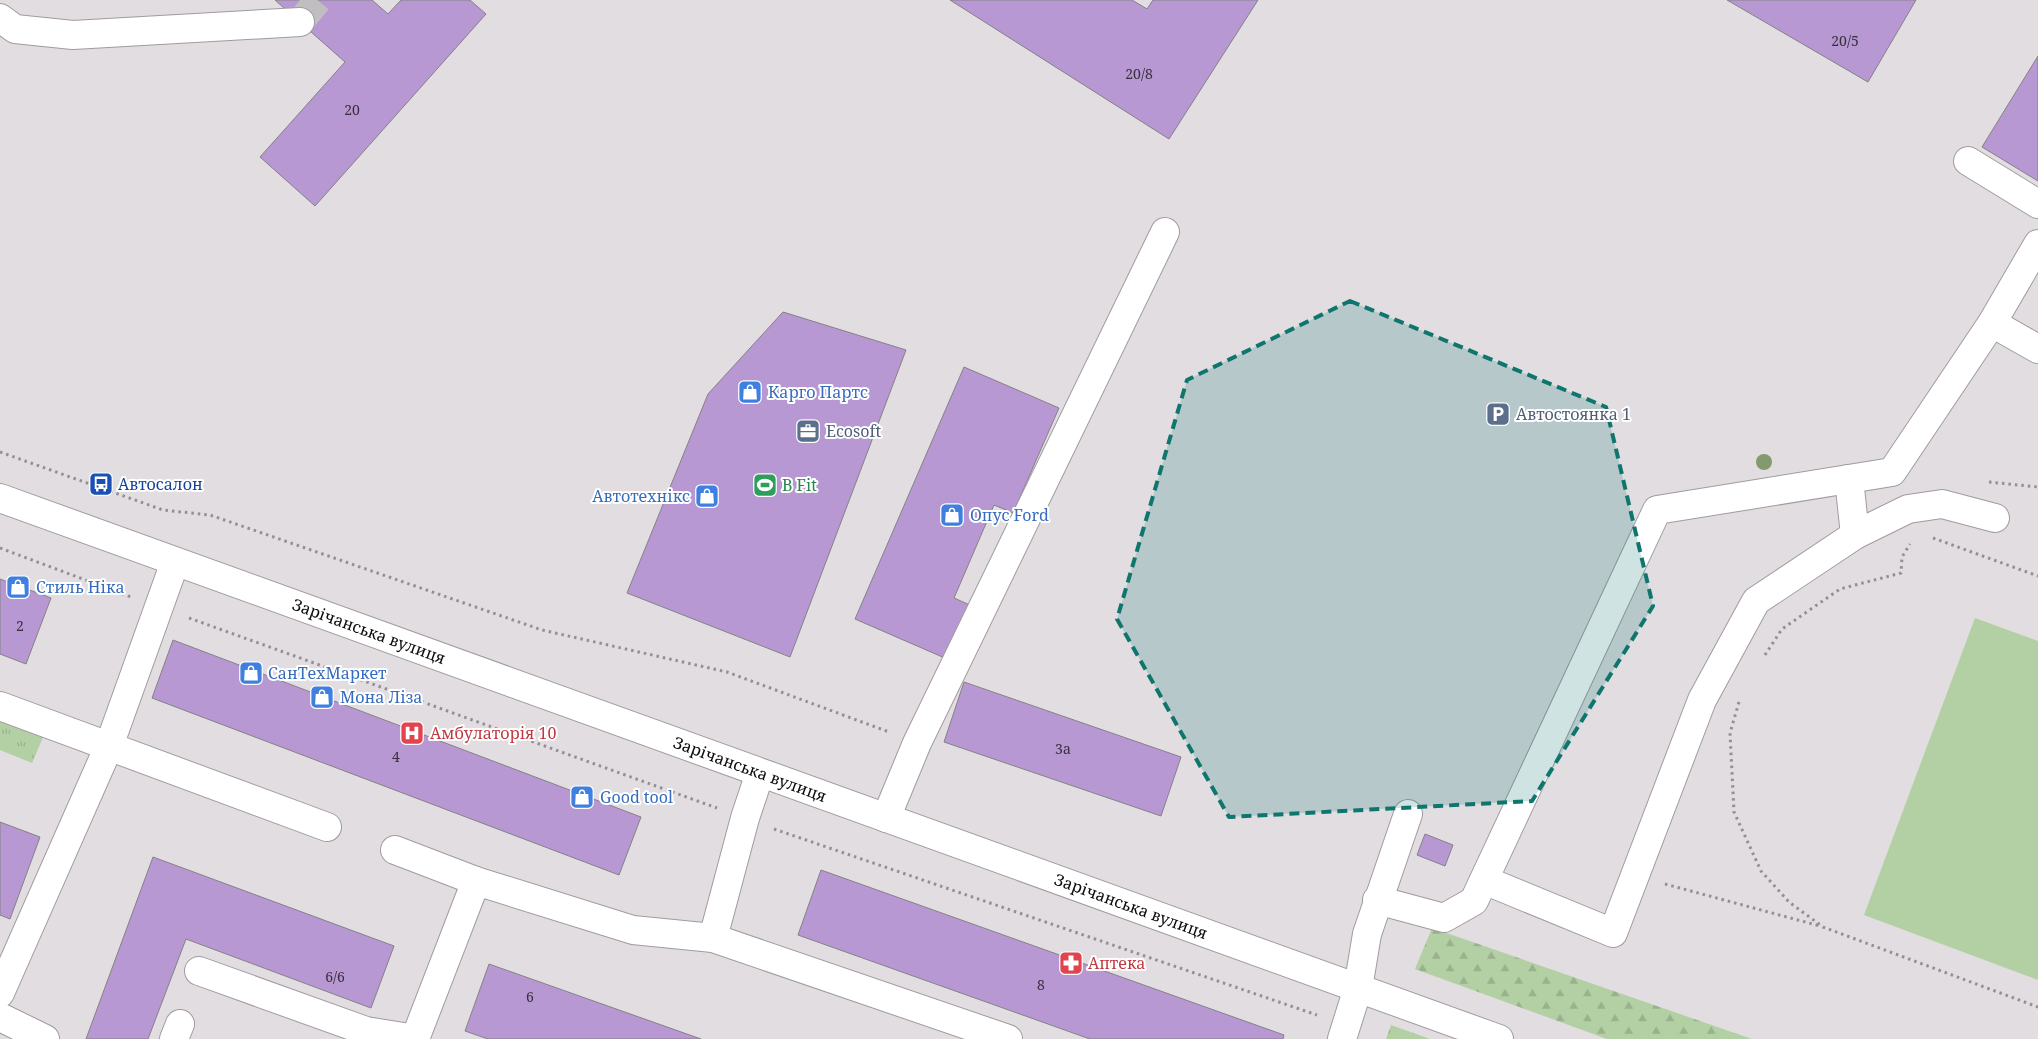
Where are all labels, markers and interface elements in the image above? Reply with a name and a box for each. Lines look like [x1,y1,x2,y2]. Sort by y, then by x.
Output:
house number: 20/5 [1831,31,1859,50]
house number: 20/8 [1125,64,1153,83]
house number: 20 [344,100,360,119]
shop icon: Карго Партс [737,379,763,405]
place label: Карго Партс [768,381,868,403]
parking icon: Автостоянка 1 [1485,401,1511,427]
place label: Автостоянка 1 [1516,403,1631,425]
office icon: Ecosoft [795,418,821,444]
place label: Ecosoft [826,420,881,442]
bus stop icon: Автосалон [88,471,114,497]
sports icon: B Fit [752,472,778,498]
place label: Автосалон [118,473,203,495]
place label: B Fit [782,474,817,496]
shop icon: Автотехнікс [694,483,720,509]
place label: Автотехнікс [592,485,690,507]
shop icon: Опус Ford [939,502,965,528]
place label: Опус Ford [970,504,1049,526]
shop icon: Стиль Ніка [5,574,31,600]
place label: Стиль Ніка [36,576,125,598]
street label: Зарічанська вулиця [289,593,449,669]
house number: 2 [16,616,24,635]
shop icon: СанТехМаркет [238,660,264,686]
place label: СанТехМаркет [268,662,387,684]
shop icon: Мона Ліза [309,684,335,710]
place label: Мона Ліза [340,686,422,708]
hospital icon: Амбулаторія 10 [399,720,425,746]
place label: Амбулаторія 10 [430,722,556,744]
street label: Зарічанська вулиця [670,731,830,807]
house number: 3а [1055,739,1071,758]
house number: 4 [392,747,400,766]
shop icon: Good tool [569,784,595,810]
place label: Good tool [600,786,673,808]
street label: Зарічанська вулиця [1051,868,1211,944]
pharmacy icon: Аптека [1058,950,1084,976]
place label: Аптека [1088,952,1145,974]
house number: 6/6 [325,967,345,986]
house number: 8 [1037,975,1045,994]
house number: 6 [526,987,534,1006]

